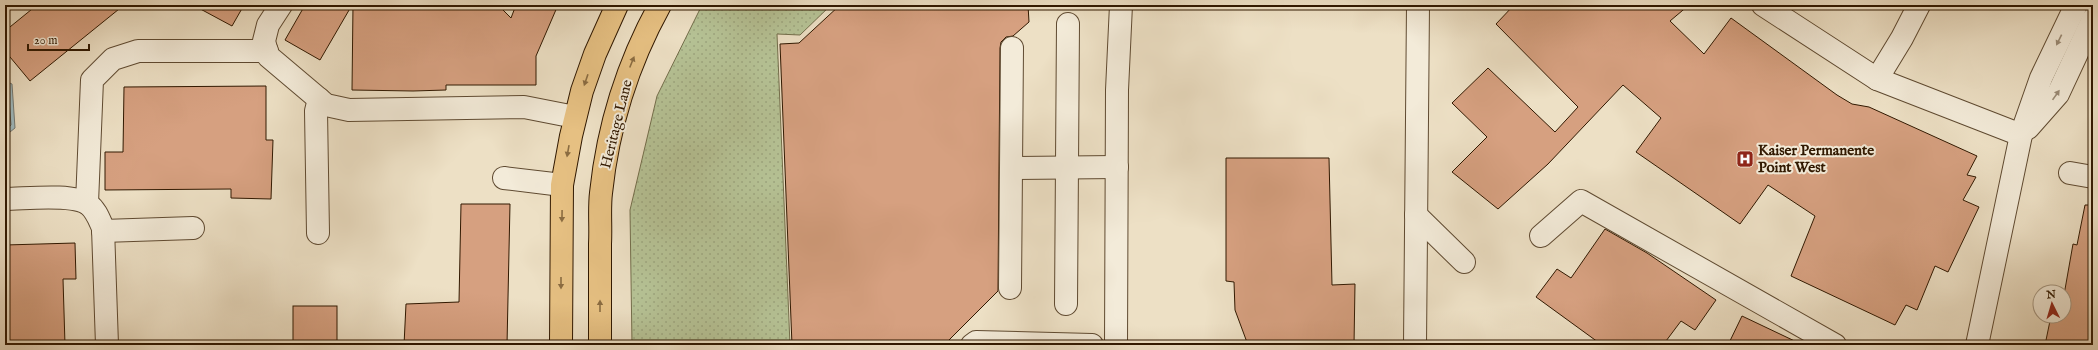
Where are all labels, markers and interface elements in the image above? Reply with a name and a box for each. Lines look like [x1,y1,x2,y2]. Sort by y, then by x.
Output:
scale bar [28,26,89,52]
text: 20 m [34,33,57,48]
one-way arrow [2056,35,2062,46]
one-way arrow [630,56,636,68]
one-way arrow [583,74,589,86]
street label: Heritage Lane [596,78,637,171]
one-way arrow [2052,90,2060,100]
place label: Kaiser Permanente Point West [1758,141,1874,177]
one-way arrow [565,145,571,157]
hospital icon: Kaiser Permanente Point West [1735,149,1755,169]
one-way arrow [559,210,565,223]
one-way arrow [558,277,564,290]
north arrow [2032,284,2072,324]
text: N [2045,288,2057,303]
one-way arrow [597,299,603,312]

